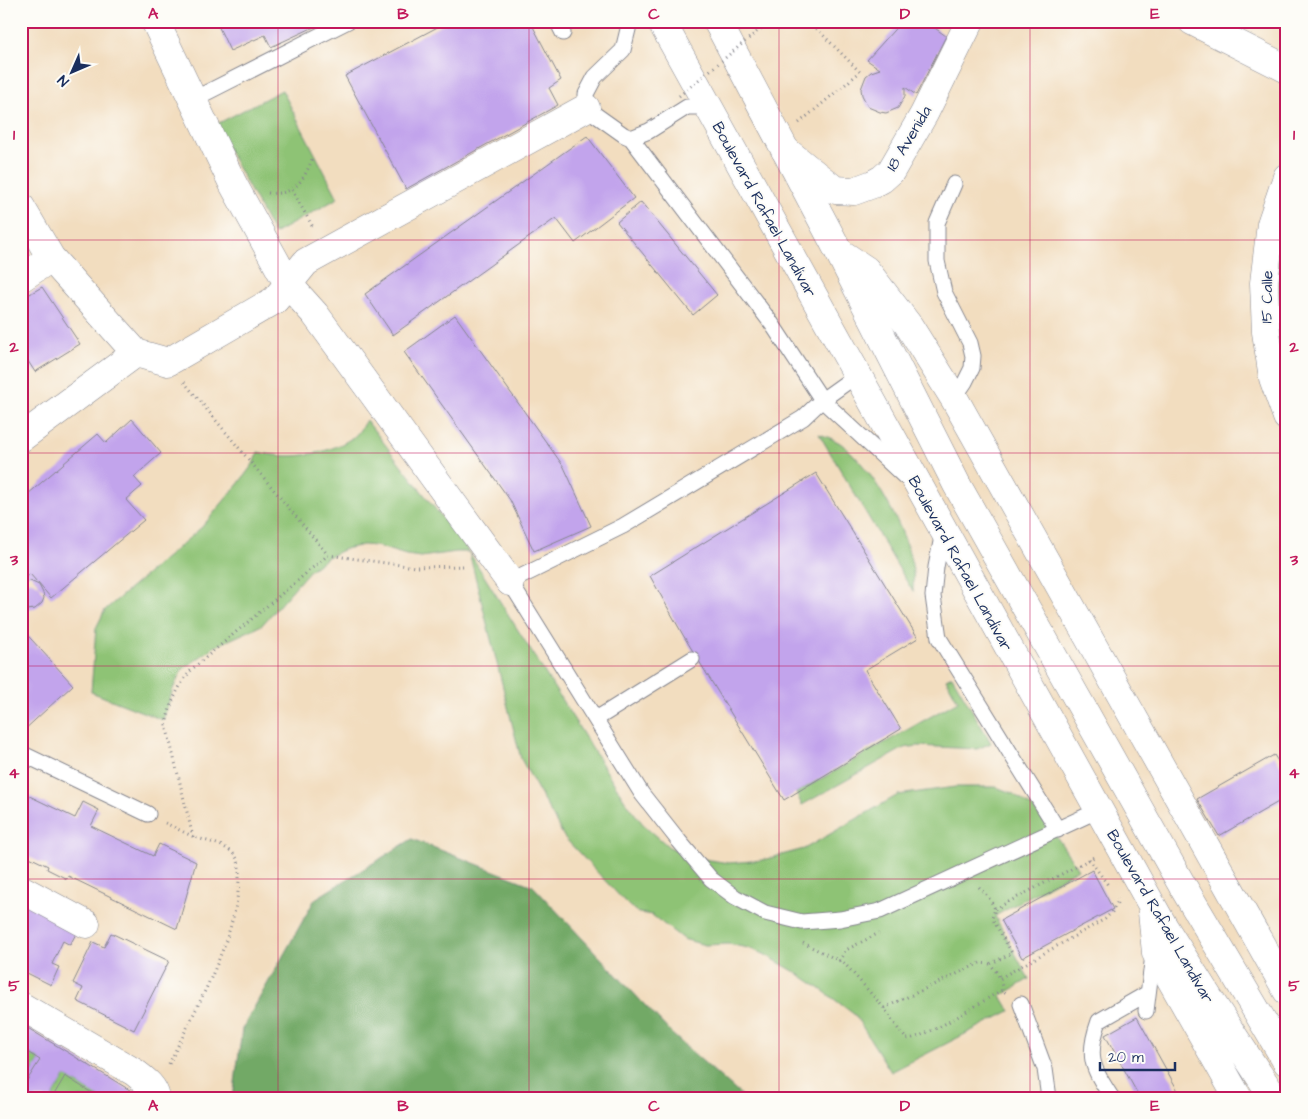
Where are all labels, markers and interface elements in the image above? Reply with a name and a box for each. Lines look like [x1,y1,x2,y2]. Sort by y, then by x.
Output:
text: A [148,3,159,25]
text: B [397,3,409,25]
text: C [648,3,660,25]
text: D [900,3,911,25]
text: E [1150,3,1160,25]
north arrow [48,48,98,98]
text: N [53,70,74,91]
street label: 18 Avenida [881,102,937,175]
street label: Boulevard Rafael Landívar [707,118,822,301]
text: 1 [13,124,16,146]
text: 1 [1293,124,1296,146]
street label: 15 Calle [1256,270,1278,324]
text: 2 [8,336,19,358]
text: 2 [1288,336,1299,358]
street label: Boulevard Rafael Landívar [903,472,1018,655]
text: 3 [9,549,19,571]
text: 3 [1289,549,1299,571]
text: 4 [9,762,20,784]
text: 4 [1289,762,1300,784]
street label: Boulevard Rafael Landívar [1101,826,1219,1008]
text: 5 [8,975,20,997]
text: 5 [1288,975,1300,997]
scale bar [1100,1039,1176,1071]
text: 20 m [1108,1047,1144,1068]
text: A [148,1095,159,1117]
text: B [397,1095,409,1117]
text: C [648,1095,660,1117]
text: D [900,1095,911,1117]
text: E [1150,1095,1160,1117]

